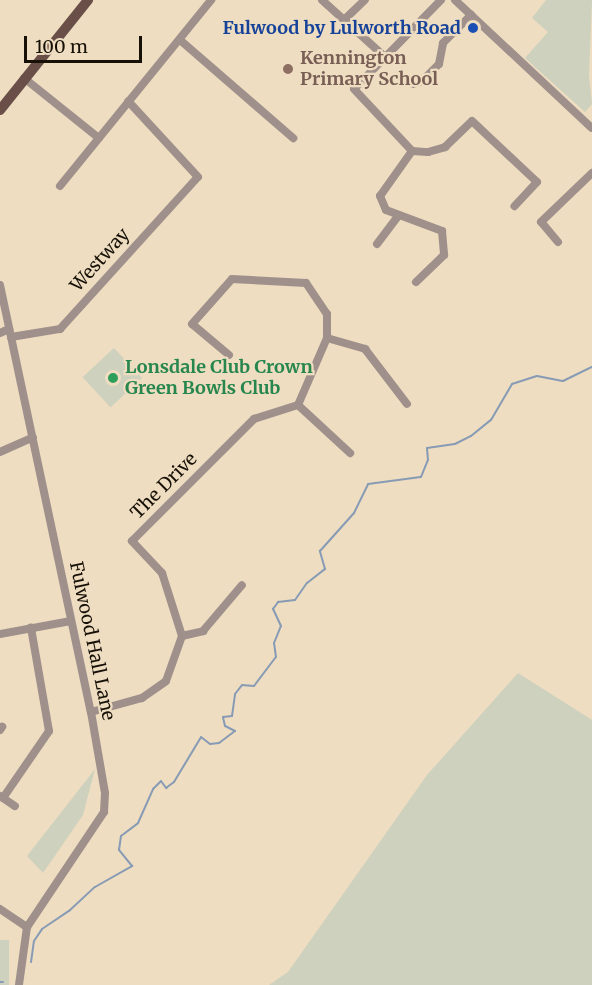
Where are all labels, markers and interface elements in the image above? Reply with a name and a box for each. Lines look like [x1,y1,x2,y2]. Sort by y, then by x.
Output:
place label: Fulwood by Lulworth Road [222,17,461,39]
marker: Fulwood by Lulworth Road [466,21,480,35]
scale bar [27,24,146,62]
text: 100 m [35,35,88,58]
place label: Kennington Primary School [300,48,438,90]
marker: Kennington Primary School [281,62,295,76]
street label: Westway [66,224,134,296]
place label: Lonsdale Club Crown Green Bowls Club [125,357,313,400]
marker: Lonsdale Club Crown Green Bowls Club [106,371,120,385]
street label: The Drive [126,448,202,524]
street label: Fulwood Hall Lane [65,560,119,722]

